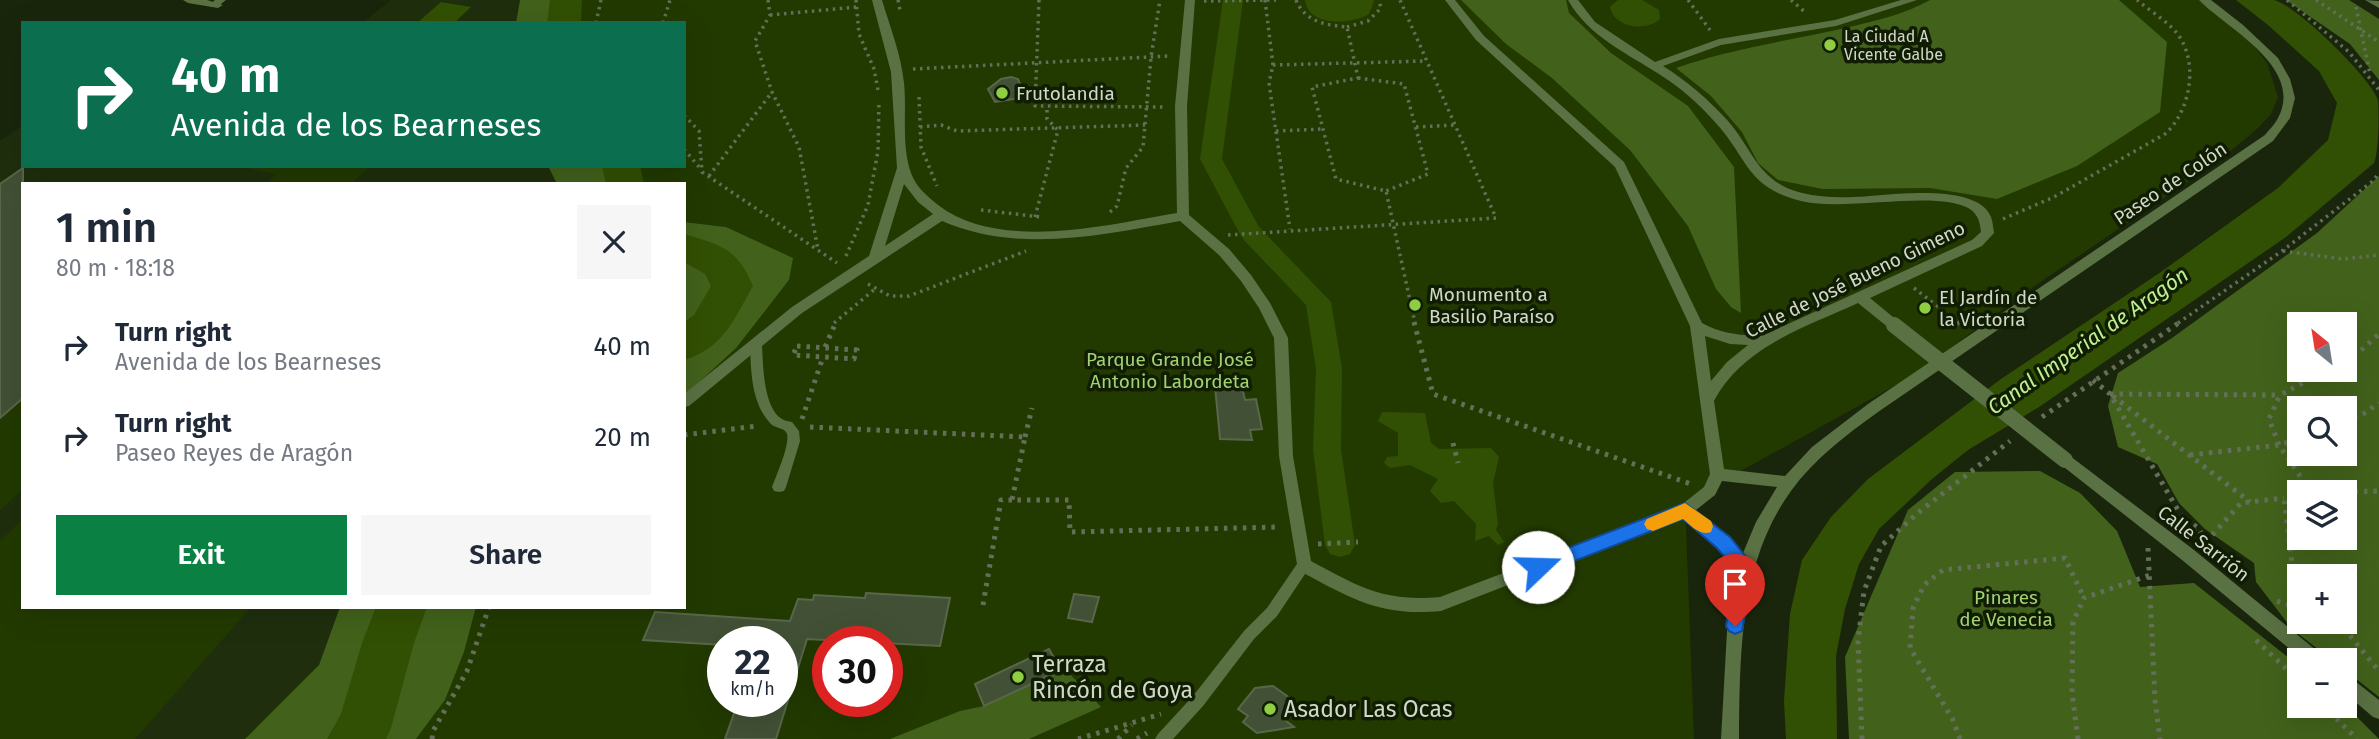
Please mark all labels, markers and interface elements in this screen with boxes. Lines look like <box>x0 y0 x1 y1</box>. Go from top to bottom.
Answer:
place label: La Ciudad A Vicente Galbe <box>1844 27 1943 64</box>
marker: La Ciudad A Vicente Galbe <box>1822 37 1838 53</box>
text: 40 m <box>171 46 280 105</box>
icon: right <box>56 49 147 140</box>
place label: Frutolandia <box>1016 82 1115 105</box>
marker: Frutolandia <box>994 85 1010 101</box>
text: Avenida de los Bearneses <box>171 106 541 144</box>
street label: Paseo de Colón <box>2109 137 2231 230</box>
text: 1 min <box>56 203 157 253</box>
button: close <box>577 205 651 279</box>
street label: Calle de José Bueno Gimeno <box>1742 216 1969 343</box>
text: 80 m · 18:18 <box>56 254 175 282</box>
water label: Canal Imperial de Aragón <box>1982 262 2194 420</box>
place label: Monumento a Basilio Paraíso <box>1429 283 1555 328</box>
place label: El Jardín de la Victoria <box>1939 286 2037 331</box>
marker: Monumento a Basilio Paraíso <box>1407 297 1423 313</box>
marker: El Jardín de la Victoria <box>1917 300 1933 316</box>
north arrow <box>2287 312 2357 382</box>
map controls <box>2287 312 2357 718</box>
text: Turn right <box>115 317 232 348</box>
icon: right <box>56 328 94 366</box>
text: 40 m <box>593 331 651 362</box>
text: Avenida de los Bearneses <box>115 348 381 376</box>
park label: Parque Grande José Antonio Labordeta <box>1086 348 1254 393</box>
button: search <box>2287 396 2357 466</box>
text: Turn right <box>115 408 232 439</box>
icon: right <box>56 419 94 457</box>
text: 20 m <box>594 422 651 453</box>
text: Paseo Reyes de Aragón <box>115 439 353 467</box>
button: layers <box>2287 480 2357 550</box>
street label: Calle Sarrión <box>2153 500 2254 586</box>
button: Exit <box>56 515 347 595</box>
button: Share <box>361 515 651 595</box>
position arrow <box>1501 530 1575 604</box>
pin <box>1705 554 1765 626</box>
button: + <box>2287 564 2357 634</box>
icon: arrive <box>1716 565 1754 603</box>
park label: Pinares de Venecia <box>1959 586 2053 631</box>
speed limit sign: 30 <box>812 626 903 717</box>
text: 22 <box>734 641 771 683</box>
button: − <box>2287 648 2357 718</box>
place label: Terraza Rincón de Goya <box>1032 650 1193 704</box>
marker: Terraza Rincón de Goya <box>1010 669 1026 685</box>
text: km/h <box>730 678 775 700</box>
place label: Asador Las Ocas <box>1284 695 1452 723</box>
marker: Asador Las Ocas <box>1262 701 1278 717</box>

